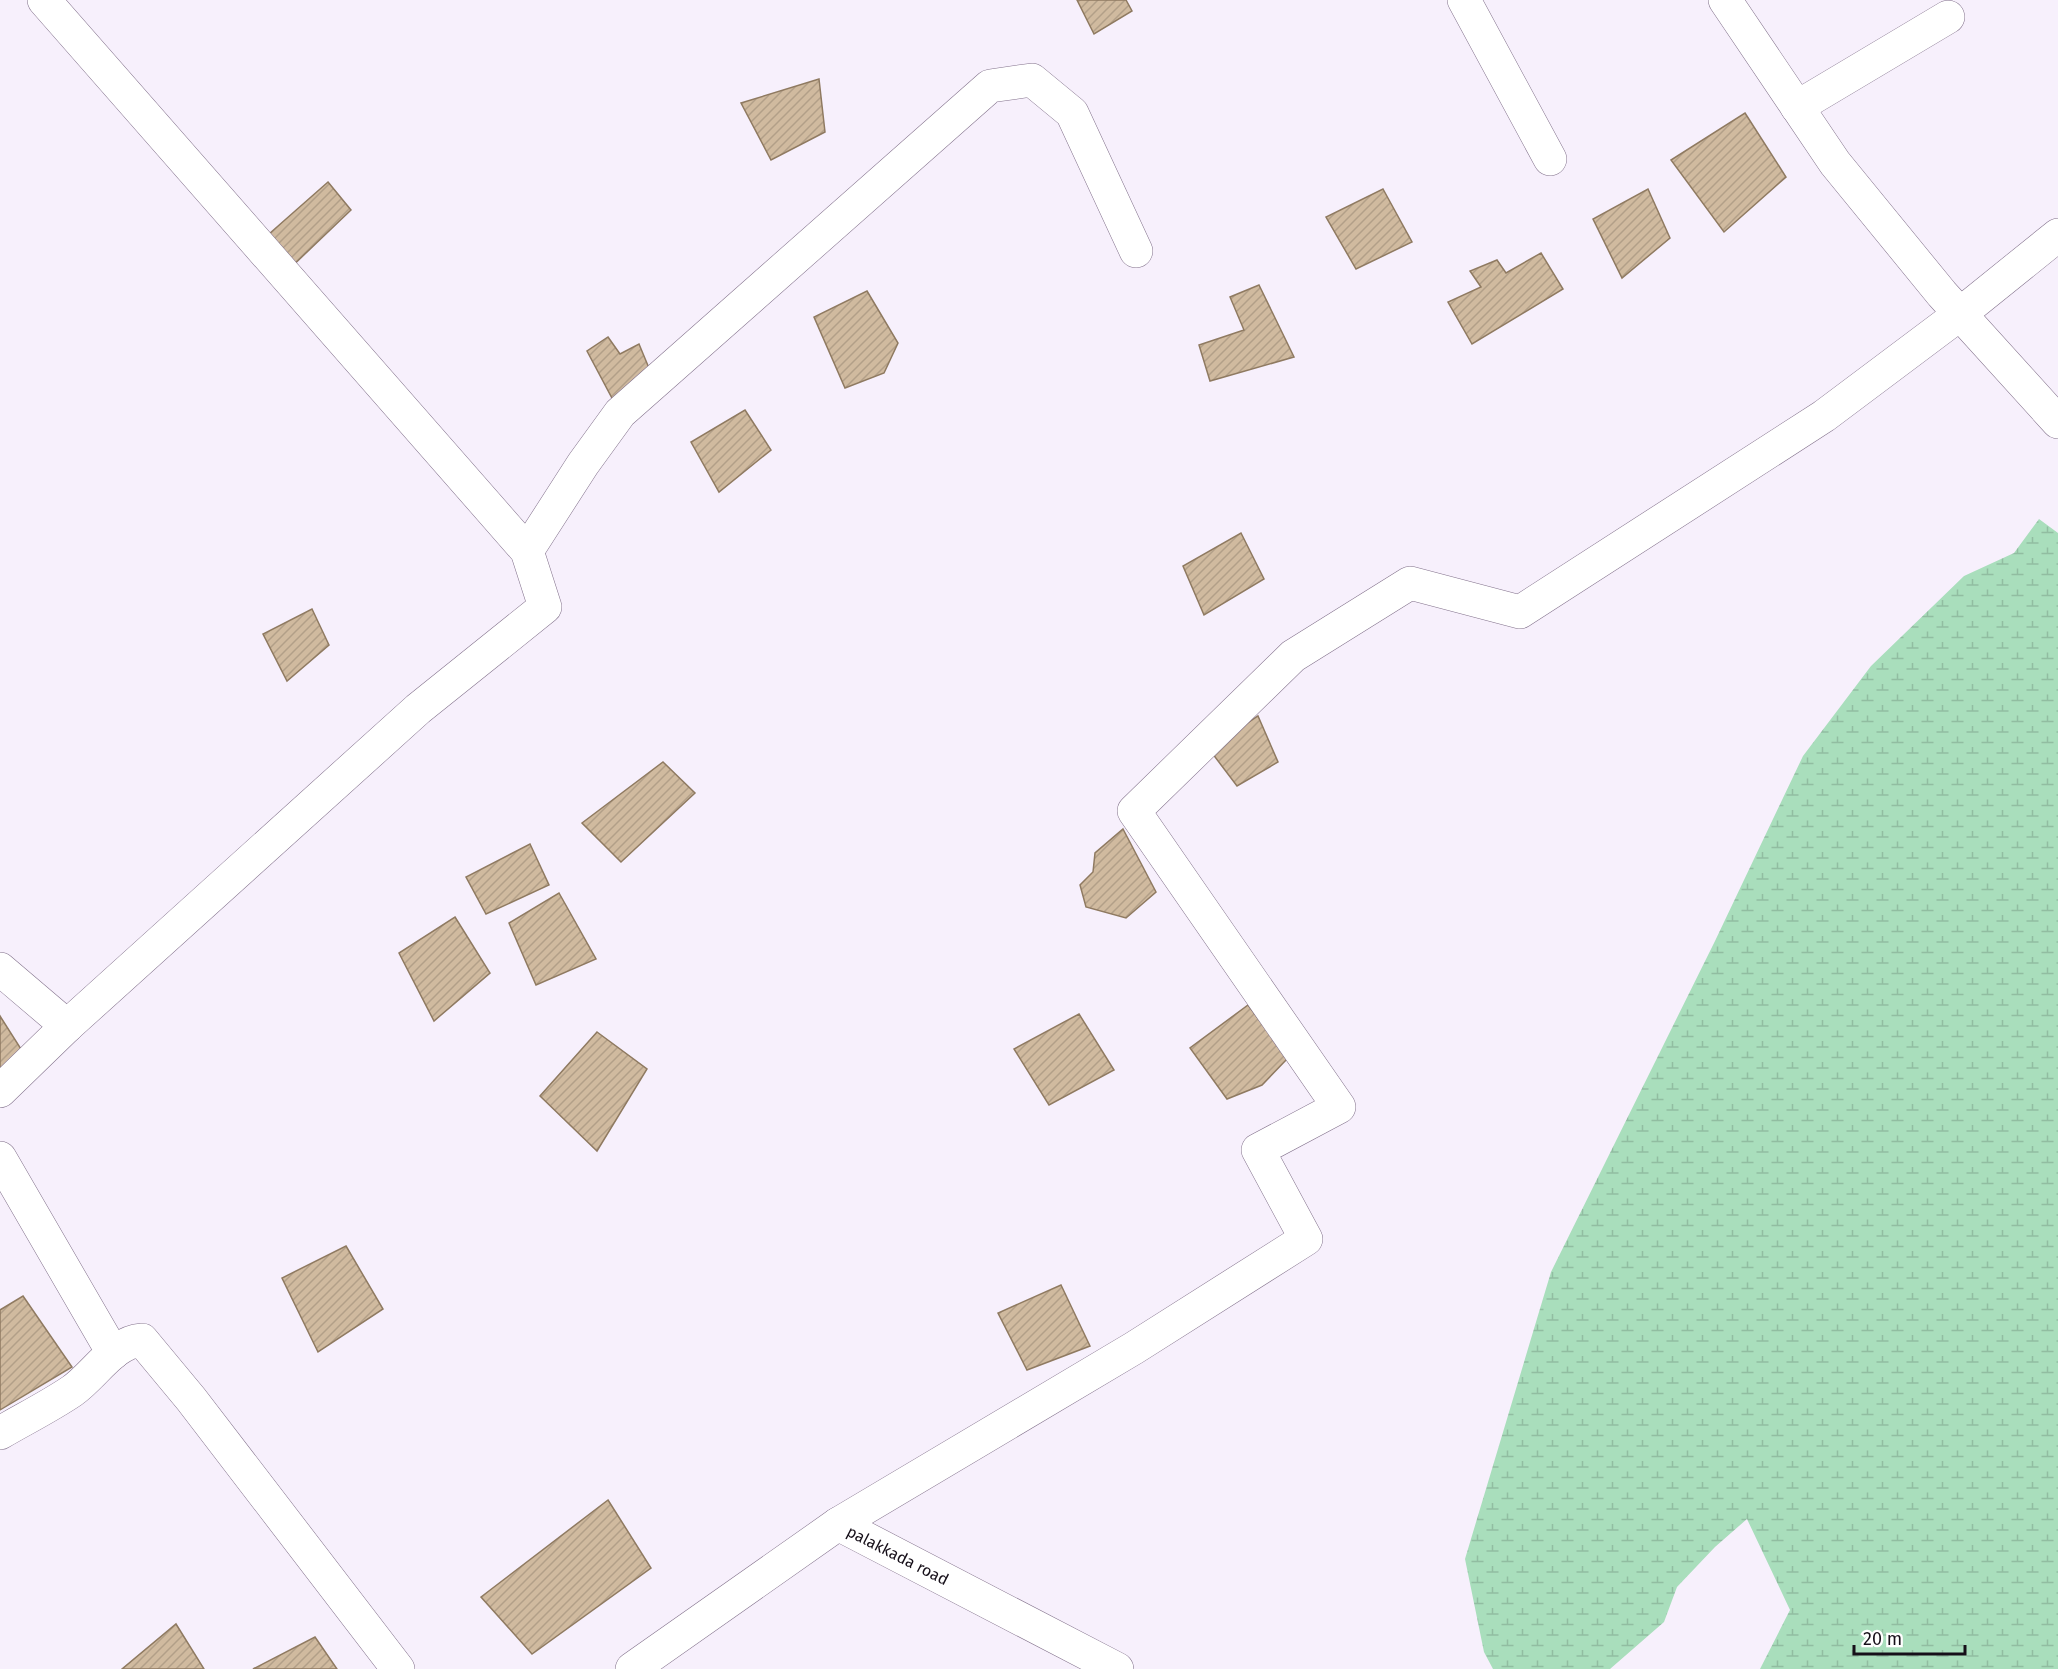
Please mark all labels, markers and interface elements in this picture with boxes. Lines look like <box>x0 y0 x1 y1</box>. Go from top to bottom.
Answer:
street label: palakkada road <box>844 1522 952 1589</box>
scale bar <box>1854 1618 1965 1656</box>
text: 20 m <box>1863 1628 1902 1650</box>

